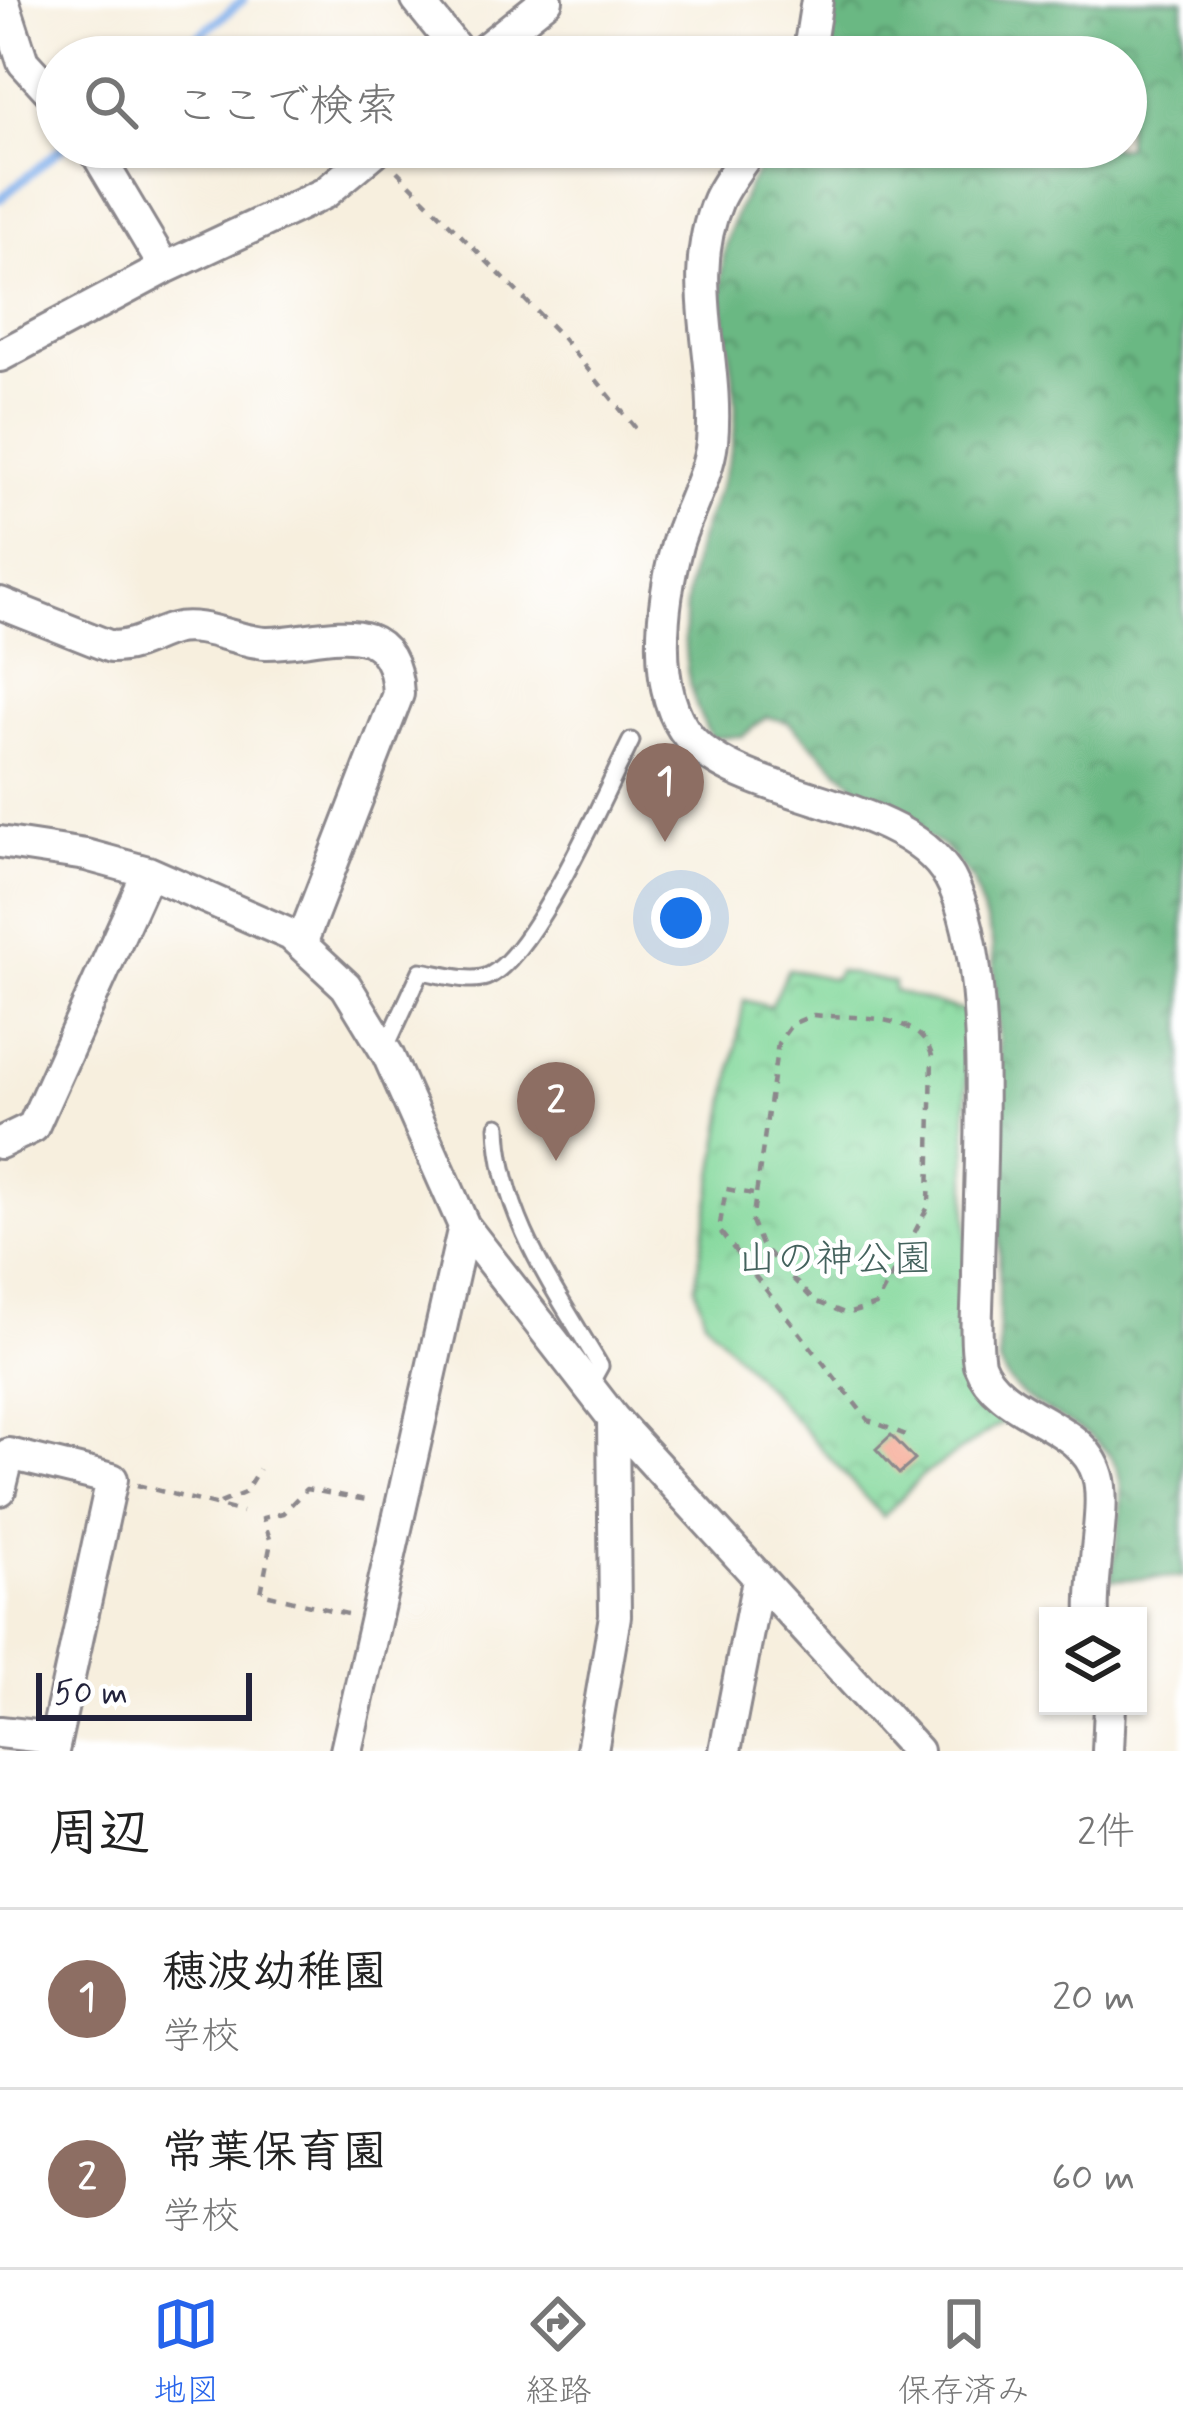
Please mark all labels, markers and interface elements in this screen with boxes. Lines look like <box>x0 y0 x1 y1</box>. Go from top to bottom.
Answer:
search box <box>36 36 1147 168</box>
icon: search <box>78 69 144 135</box>
text: ここで検索 <box>174 78 399 137</box>
pin: 1 <box>626 743 704 842</box>
your location <box>651 888 711 948</box>
pin: 2 <box>517 1062 595 1161</box>
park label: 山の神公園 <box>737 1235 933 1286</box>
map controls <box>1039 1607 1147 1715</box>
button: layers <box>1039 1607 1147 1715</box>
scale bar <box>36 1667 252 1720</box>
text: 50 m <box>54 1672 128 1716</box>
text: 周辺 <box>48 1802 150 1868</box>
text: 2件 <box>1077 1808 1135 1859</box>
text: 穂波幼稚園 <box>162 1944 387 2003</box>
text: 1 <box>78 1973 96 2024</box>
text: 20 m <box>1052 1973 1135 2024</box>
text: 学校 <box>162 2012 240 2063</box>
text: 常葉保育園 <box>162 2124 387 2183</box>
text: 2 <box>77 2153 97 2204</box>
text: 60 m <box>1051 2153 1135 2204</box>
text: 学校 <box>162 2192 240 2243</box>
tab: 地図 <box>153 2291 219 2414</box>
tab: 経路 <box>525 2291 591 2414</box>
tab: 保存済み <box>898 2291 1030 2414</box>

